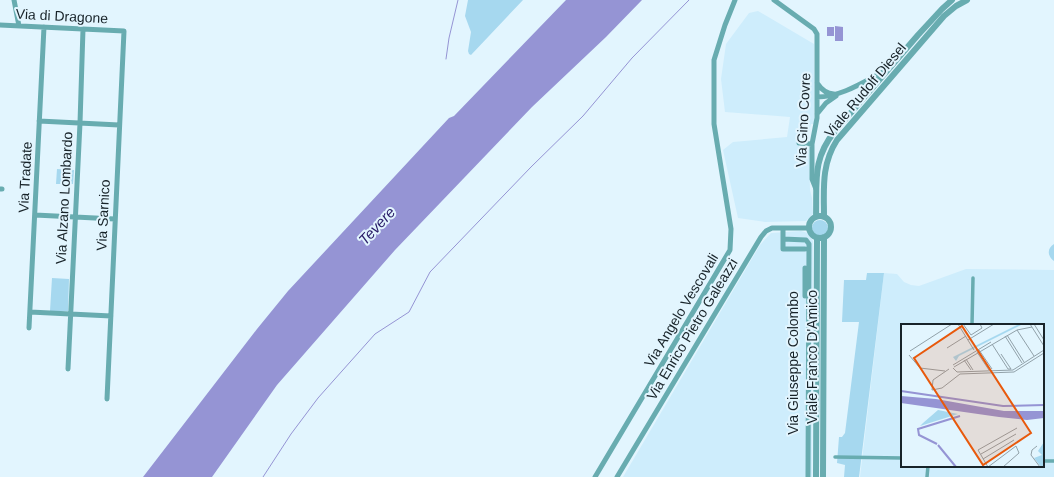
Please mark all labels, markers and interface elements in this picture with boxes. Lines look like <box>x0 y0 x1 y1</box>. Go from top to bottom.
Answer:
street label: Via di Dragone <box>15 6 109 26</box>
street label: Viale Rudolf Diesel <box>821 40 909 140</box>
street label: Via Gino Covre <box>793 72 813 168</box>
street label: Via Alzano Lombardo <box>53 131 75 265</box>
street label: Via Tradate <box>15 141 35 213</box>
street label: Via Sarnico <box>93 179 113 251</box>
water label: Tevere <box>355 203 398 248</box>
street label: Via Angelo Vescovali <box>641 250 721 370</box>
street label: Via Enrico Pietro Galeazzi <box>643 255 741 403</box>
street label: Viale Franco D'Amico <box>804 290 820 424</box>
street label: Via Giuseppe Colombo <box>785 291 801 435</box>
inset map <box>901 324 1044 467</box>

